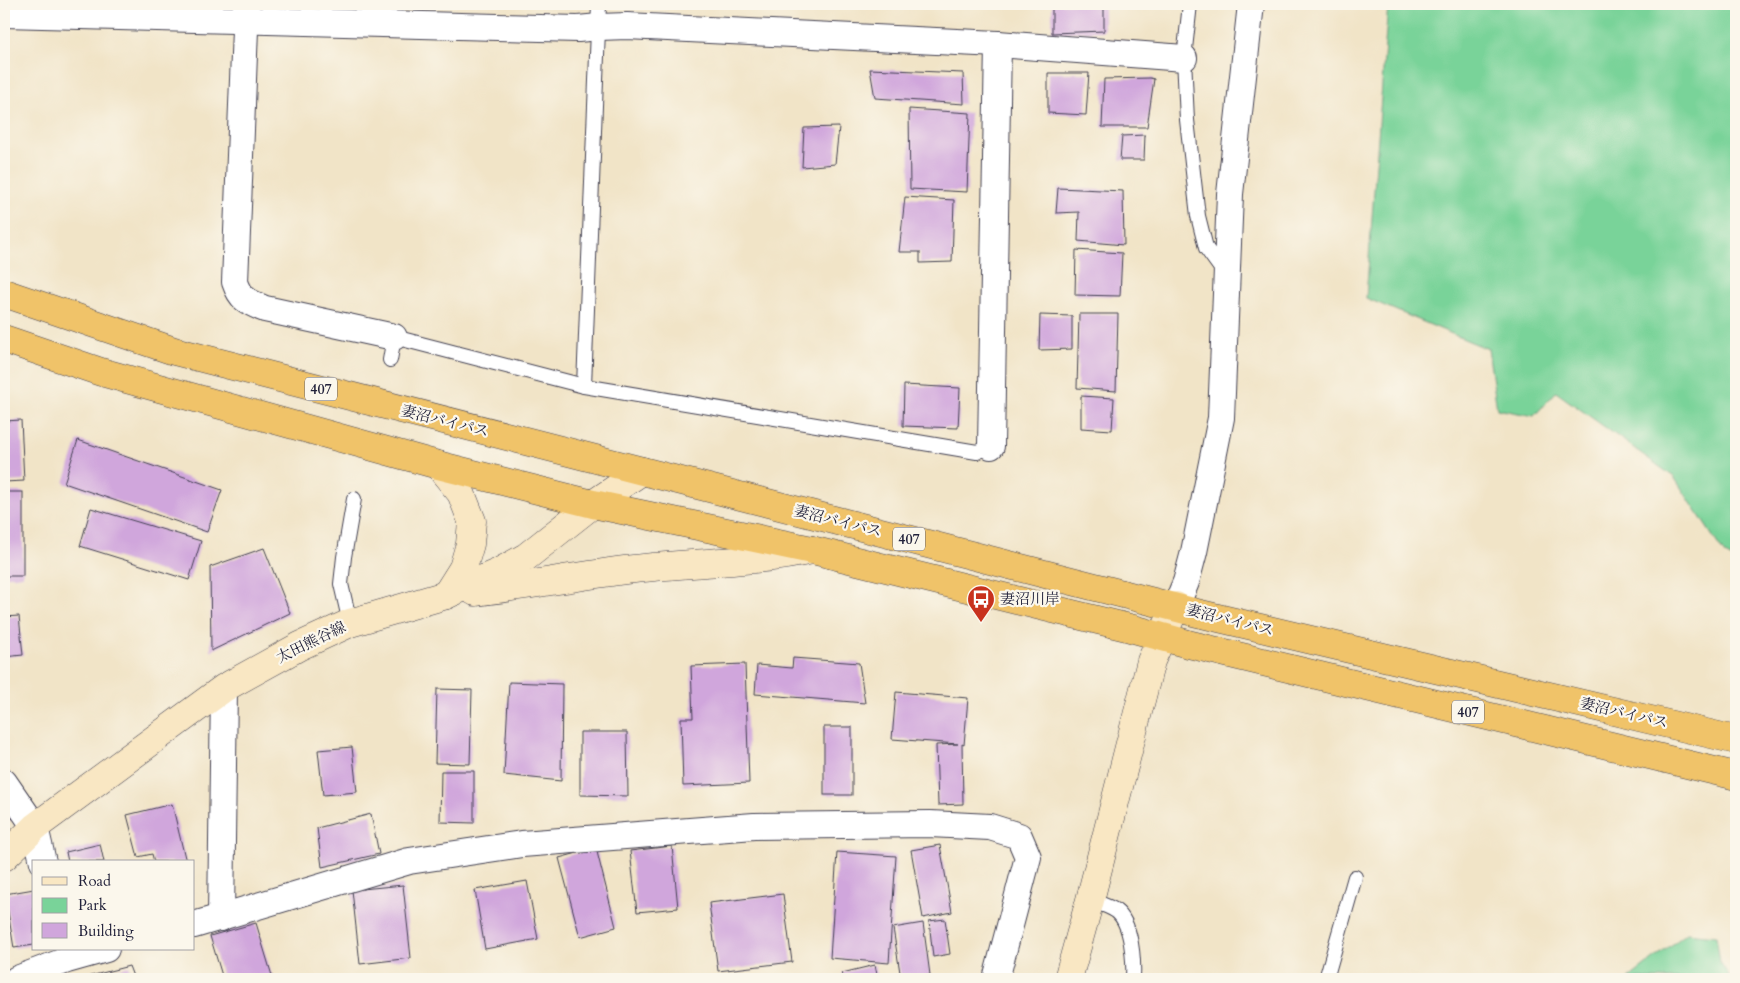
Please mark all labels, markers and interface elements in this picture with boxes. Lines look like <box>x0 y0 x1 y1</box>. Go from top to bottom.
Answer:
road number: 407 <box>305 378 337 400</box>
street label: 妻沼バイパス <box>399 400 491 442</box>
street label: 妻沼バイパス <box>792 500 884 542</box>
road number: 407 <box>893 528 925 550</box>
bus stop icon: 妻沼川岸 <box>966 584 996 623</box>
place label: 妻沼川岸 <box>1000 589 1060 609</box>
street label: 妻沼バイパス <box>1184 599 1276 641</box>
street label: 太田熊谷線 <box>273 617 349 667</box>
street label: 妻沼バイパス <box>1578 693 1670 733</box>
road number: 407 <box>1452 700 1484 724</box>
legend <box>32 860 195 950</box>
text: Road <box>78 871 111 891</box>
text: Park <box>78 895 107 915</box>
text: Building <box>78 921 134 941</box>

